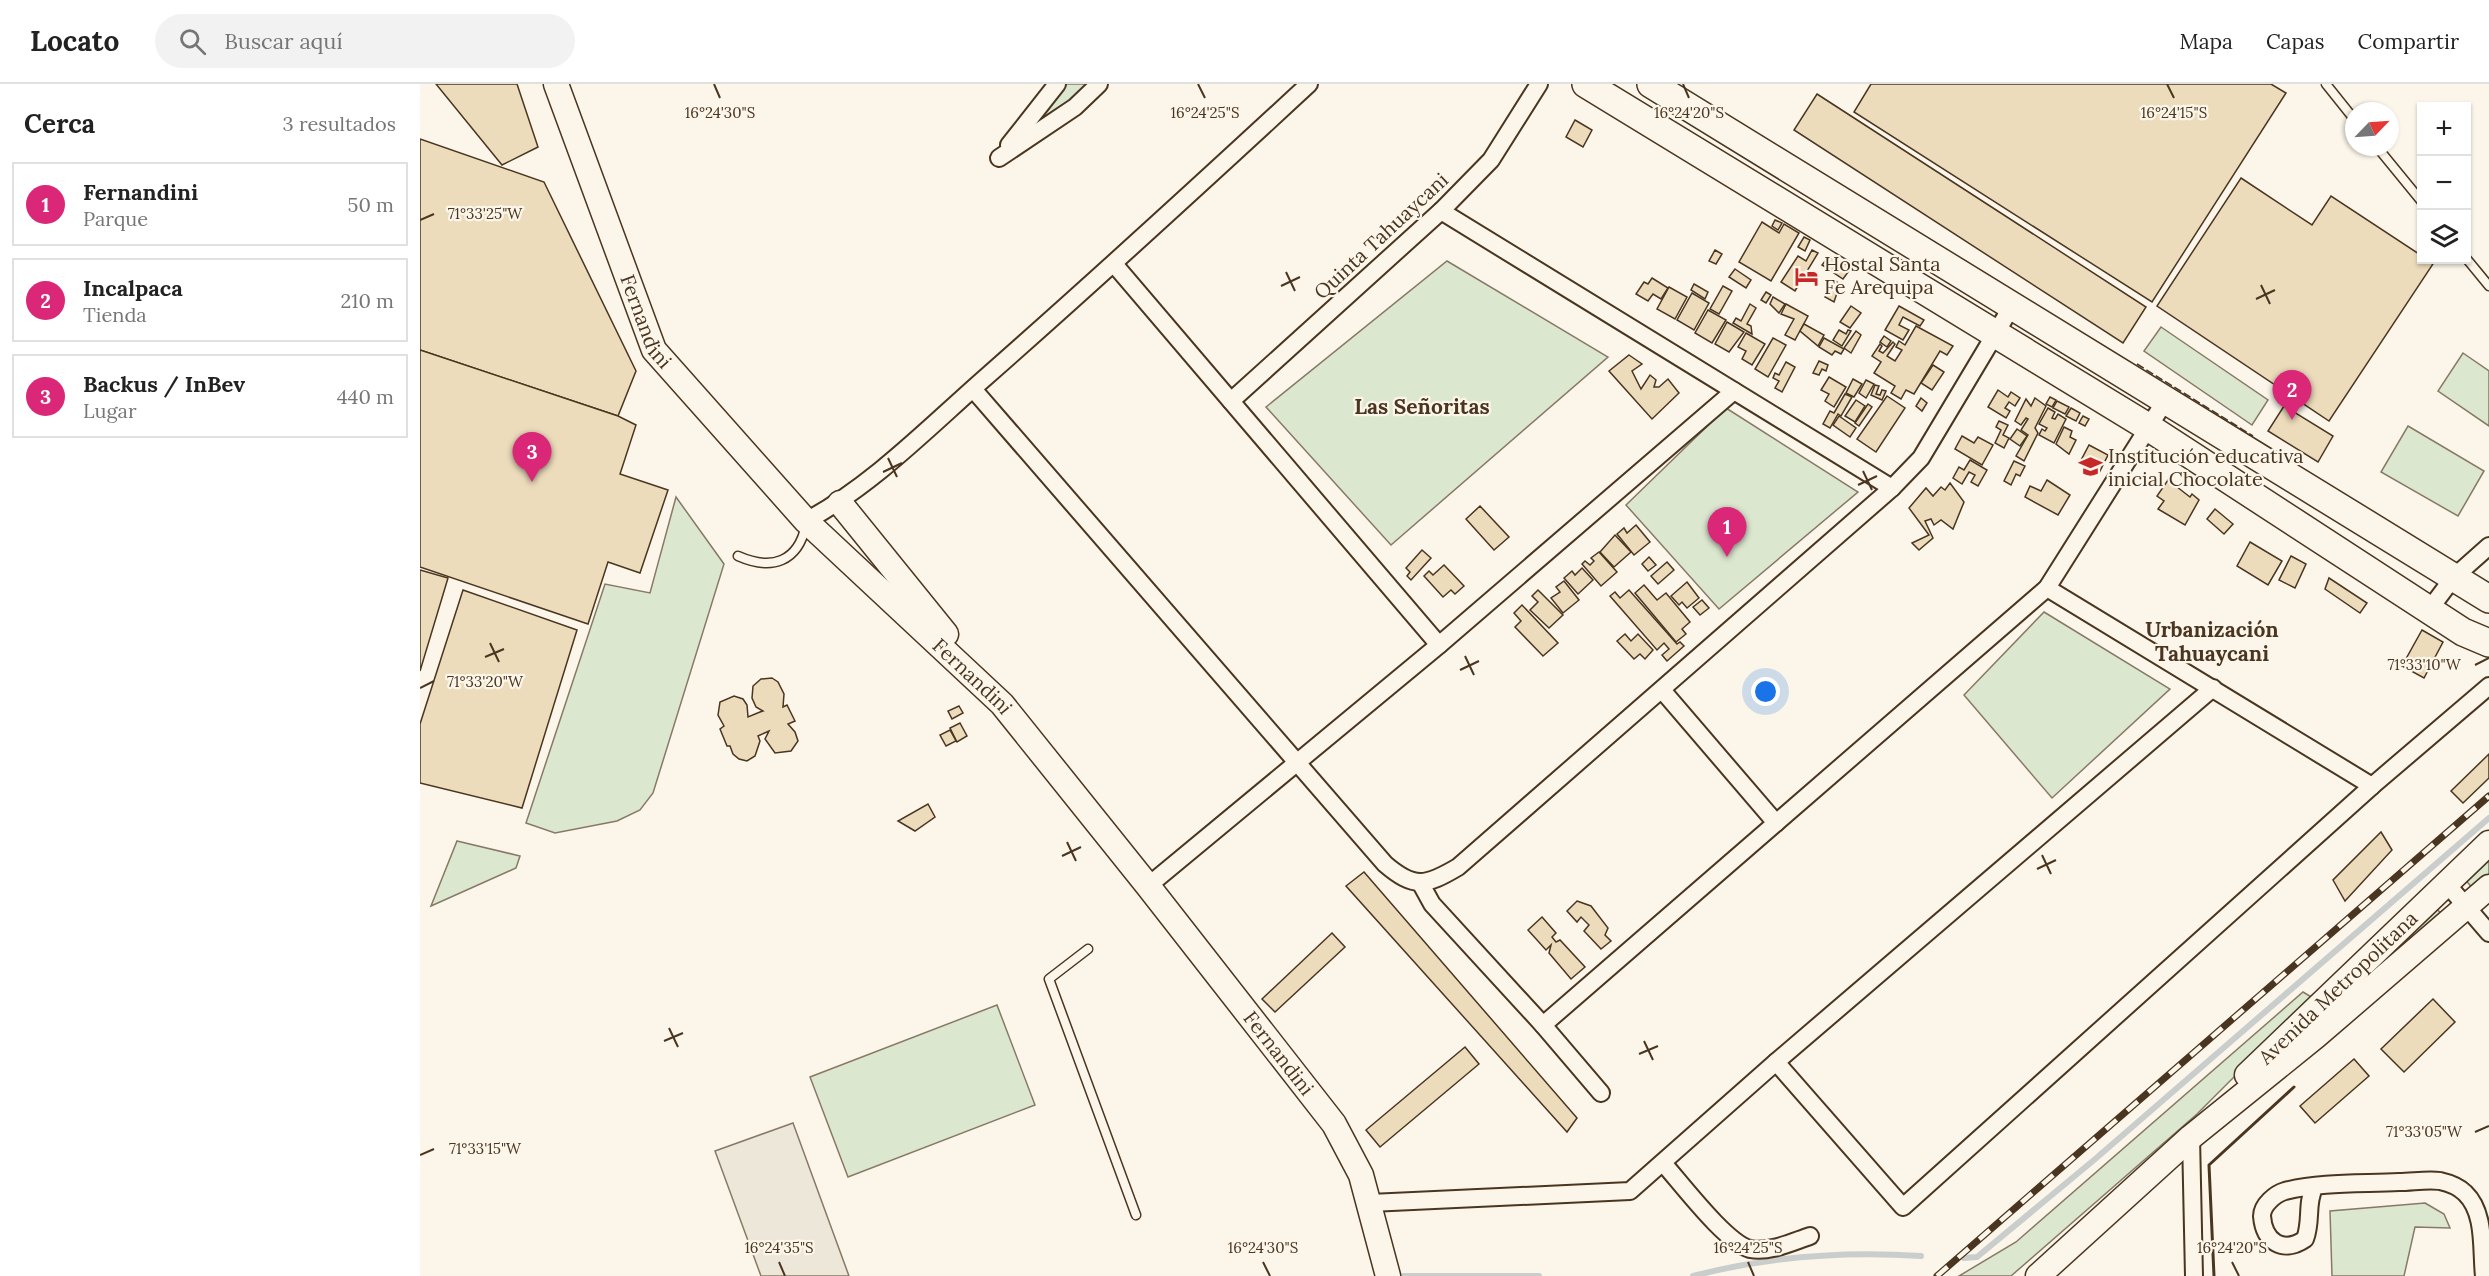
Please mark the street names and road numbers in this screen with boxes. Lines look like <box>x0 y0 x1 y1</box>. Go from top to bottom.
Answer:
street label: Quinta Tahuaycani <box>1308 167 1453 304</box>
street label: Fernandini <box>615 271 677 373</box>
street label: Fernandini <box>928 633 1018 719</box>
street label: Avenida Metropolitana <box>2252 905 2422 1070</box>
street label: Fernandini <box>1238 1006 1320 1100</box>

